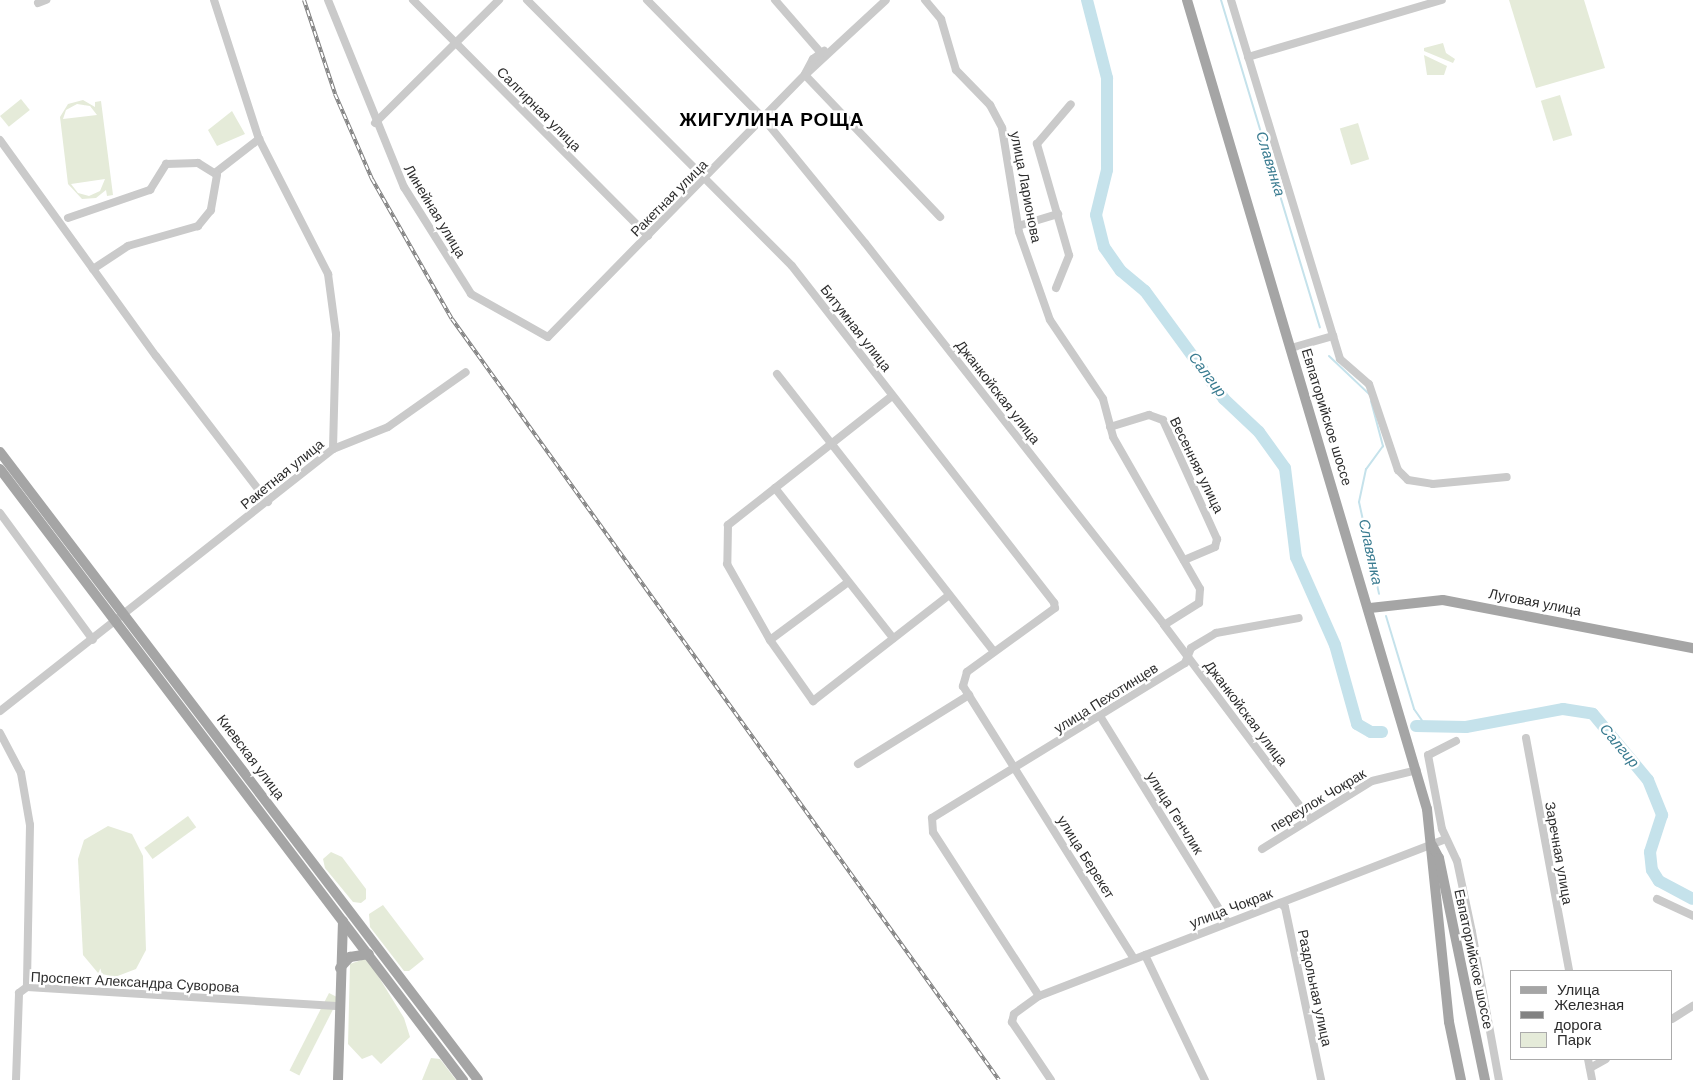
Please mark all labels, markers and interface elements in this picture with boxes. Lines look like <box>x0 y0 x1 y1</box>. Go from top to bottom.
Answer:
street label: Салгирная улица <box>493 63 585 155</box>
district label: ЖИГУЛИНА РОЩА <box>678 109 866 131</box>
water label: Славянка <box>1252 129 1288 199</box>
street label: улица Ларионова <box>1007 130 1045 244</box>
street label: Ракетная улица <box>627 156 711 240</box>
street label: Линейная улица <box>401 161 469 261</box>
street label: Битумная улица <box>817 281 895 375</box>
street label: Джанкойская улица <box>952 337 1044 447</box>
street label: Евпаторийское шоссе <box>1298 346 1356 488</box>
water label: Салгир <box>1184 349 1230 401</box>
street label: Весенняя улица <box>1166 414 1228 516</box>
street label: Ракетная улица <box>237 435 327 513</box>
water label: Славянка <box>1354 517 1386 587</box>
street label: Луговая улица <box>1487 585 1583 619</box>
street label: Джанкойская улица <box>1201 657 1291 769</box>
street label: улица Пехотинцев <box>1051 659 1161 737</box>
street label: Киевская улица <box>214 711 288 803</box>
water label: Салгир <box>1595 720 1643 772</box>
street label: переулок Чокрак <box>1267 765 1369 835</box>
street label: улица Генчлик <box>1143 769 1207 857</box>
street label: Заречная улица <box>1542 800 1576 906</box>
street label: улица Берекет <box>1054 812 1118 902</box>
street label: улица Чокрак <box>1187 885 1275 931</box>
street label: Евпаторийское шоссе <box>1451 887 1497 1031</box>
street label: Раздольная улица <box>1294 928 1336 1048</box>
street label: Проспект Александра Суворова <box>30 968 240 996</box>
legend <box>1510 970 1673 1060</box>
text: Улица <box>1557 980 1600 1000</box>
text: Железная дорога <box>1554 995 1624 1035</box>
text: Парк <box>1557 1030 1591 1050</box>

